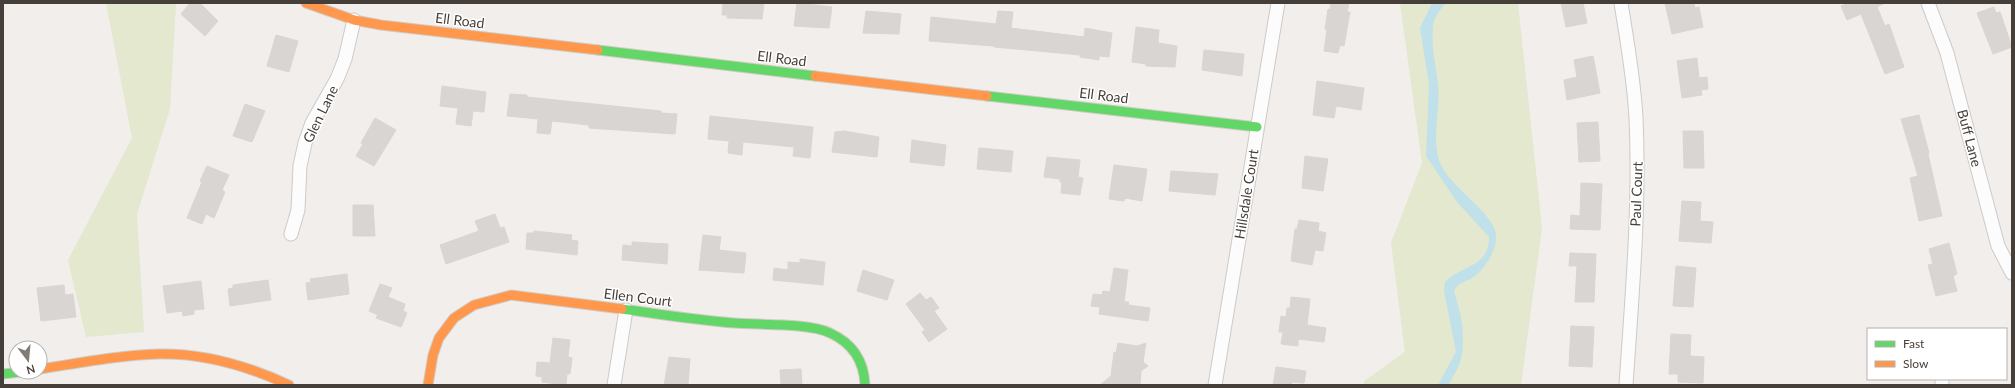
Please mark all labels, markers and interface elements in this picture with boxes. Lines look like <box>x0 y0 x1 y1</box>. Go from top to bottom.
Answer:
street label: Ell Road <box>435 9 485 31</box>
street label: Ell Road <box>757 47 807 69</box>
street label: Glen Lane <box>299 83 341 145</box>
street label: Ell Road <box>1079 84 1129 106</box>
street label: Buff Lane <box>1954 107 1986 169</box>
street label: Hillsdale Court <box>1231 148 1261 240</box>
street label: Paul Court <box>1626 161 1646 227</box>
street label: Ellen Court <box>603 284 673 310</box>
legend <box>1867 328 2007 380</box>
text: Fast <box>1903 336 1925 351</box>
north arrow <box>8 340 48 380</box>
text: Slow <box>1903 356 1929 371</box>
text: N <box>25 363 37 378</box>

